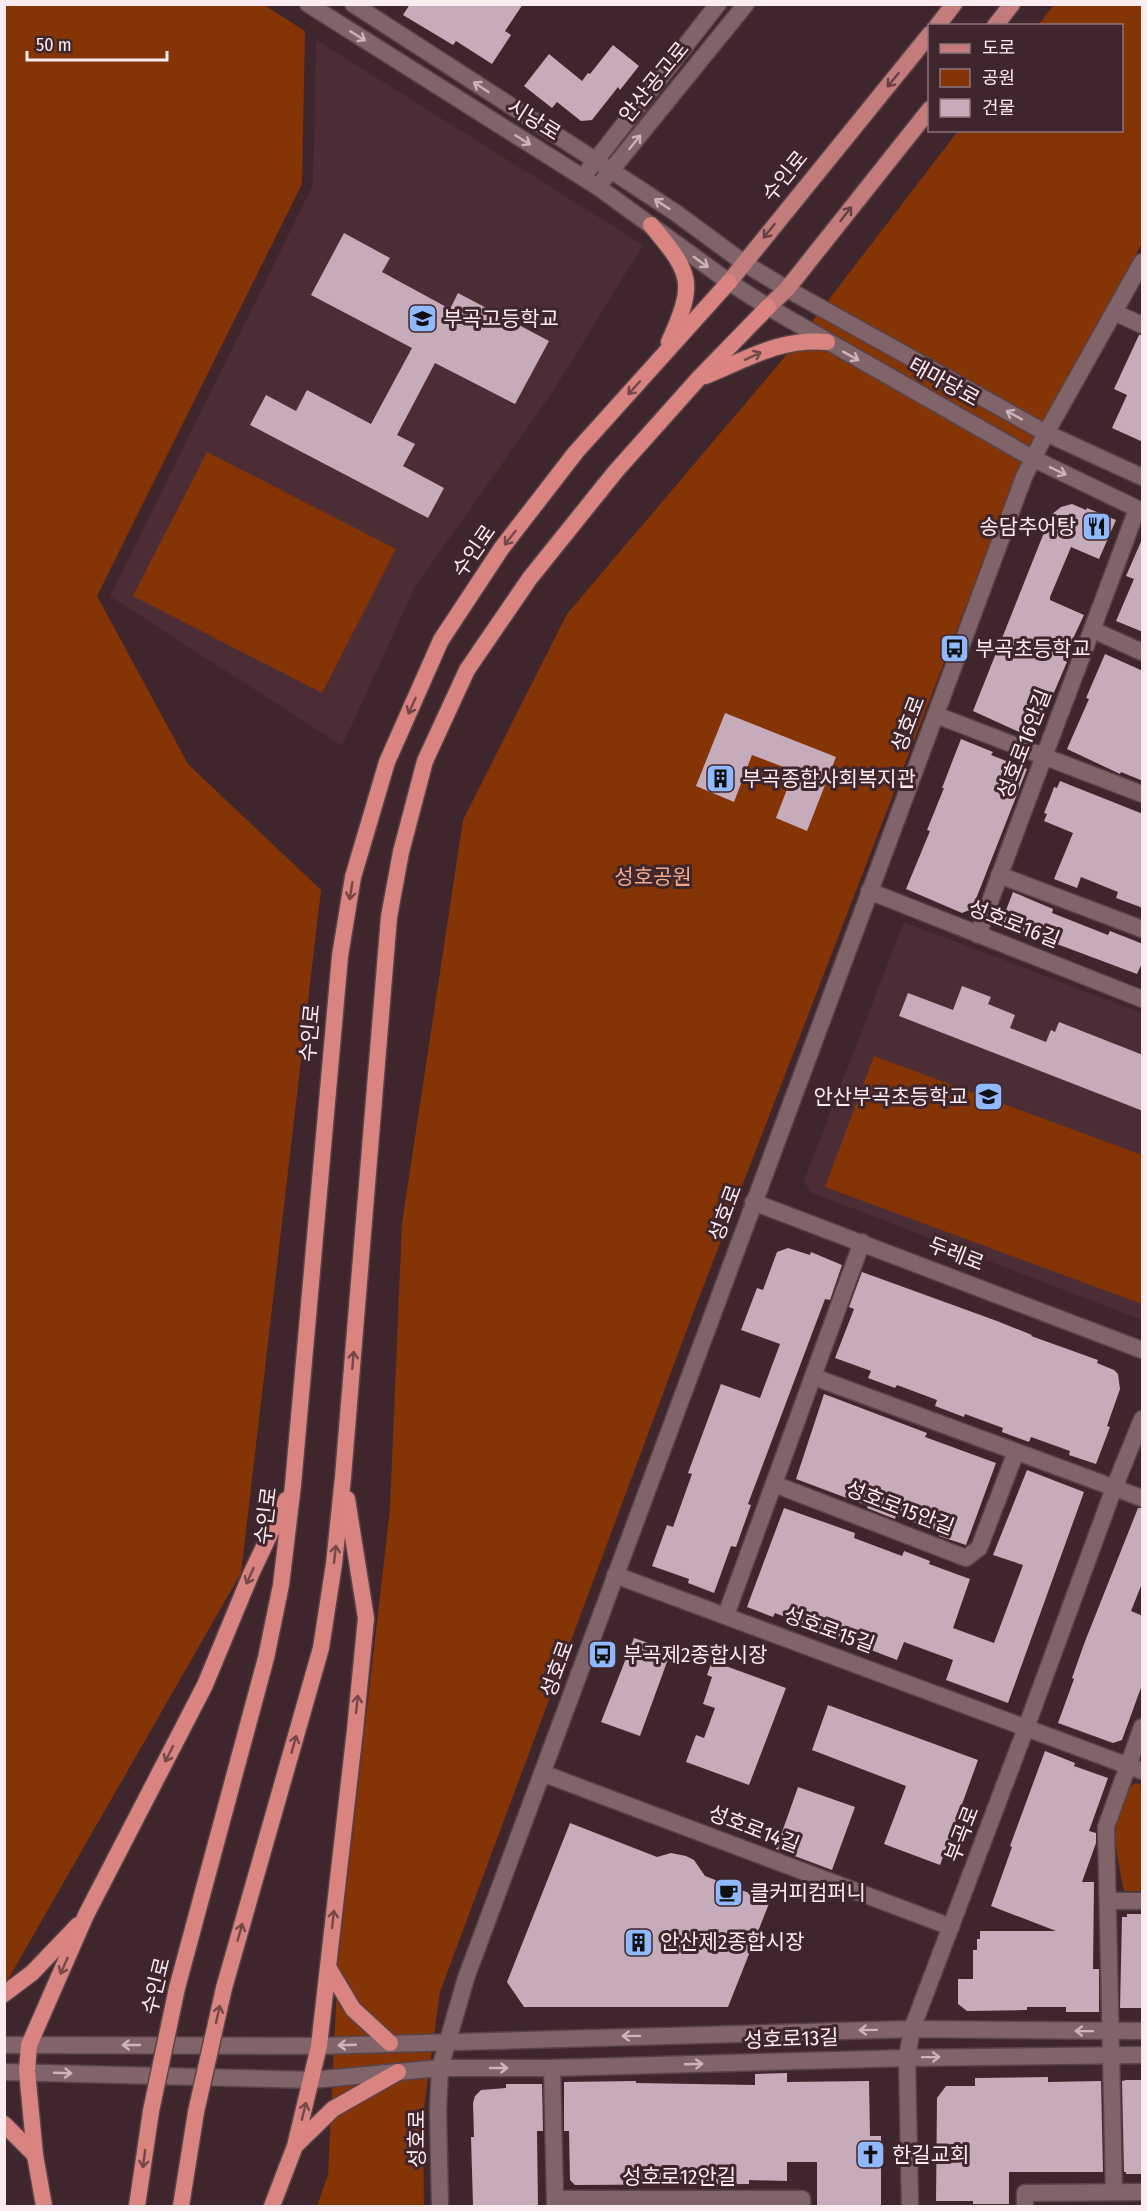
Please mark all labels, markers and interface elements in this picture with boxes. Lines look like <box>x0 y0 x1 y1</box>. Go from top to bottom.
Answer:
scale bar <box>27 24 166 62</box>
legend <box>928 24 1123 132</box>
one-way arrow <box>349 30 366 42</box>
text: 50 m <box>36 34 72 56</box>
street label: 안산공고로 <box>613 36 695 128</box>
text: 도로 <box>982 37 1015 59</box>
text: 공원 <box>982 67 1015 89</box>
one-way arrow <box>886 72 899 88</box>
one-way arrow <box>473 81 489 93</box>
street label: 시낭로 <box>503 94 565 146</box>
text: 건물 <box>982 97 1015 119</box>
one-way arrow <box>514 134 531 146</box>
one-way arrow <box>628 135 642 150</box>
street label: 수인로 <box>757 145 813 207</box>
one-way arrow <box>654 198 671 210</box>
one-way arrow <box>840 207 853 223</box>
one-way arrow <box>763 223 776 239</box>
one-way arrow <box>692 256 708 268</box>
school or university icon: 부곡고등학교 <box>406 303 438 335</box>
place label: 부곡고등학교 <box>443 306 559 332</box>
one-way arrow <box>743 350 761 361</box>
one-way arrow <box>842 350 859 362</box>
street label: 태마당로 <box>904 352 984 412</box>
one-way arrow <box>627 380 641 395</box>
one-way arrow <box>1006 409 1023 421</box>
one-way arrow <box>1049 465 1067 477</box>
restaurant icon: 송담추어탕 <box>1081 511 1113 543</box>
place label: 송담추어탕 <box>979 514 1076 540</box>
street label: 수인로 <box>447 520 501 582</box>
one-way arrow <box>503 530 516 546</box>
bus stop icon: 부곡초등학교 <box>938 633 970 665</box>
place label: 부곡초등학교 <box>975 636 1091 662</box>
street label: 성호로16안길 <box>991 686 1057 802</box>
street label: 성호로 <box>885 692 931 756</box>
one-way arrow <box>405 697 417 715</box>
building icon: 부곡종합사회복지관 <box>705 763 737 795</box>
place label: 부곡종합사회복지관 <box>742 766 916 792</box>
park label: 성호공원 <box>614 864 692 890</box>
one-way arrow <box>345 880 356 900</box>
street label: 성호로16길 <box>965 895 1063 953</box>
street label: 수인로 <box>295 1003 325 1063</box>
school or university icon: 안산부곡초등학교 <box>973 1081 1005 1113</box>
place label: 안산부곡초등학교 <box>813 1084 968 1110</box>
street label: 성호로 <box>703 1181 747 1245</box>
street label: 두레로 <box>924 1231 988 1277</box>
one-way arrow <box>348 1351 359 1371</box>
street label: 성호로15안길 <box>842 1475 958 1541</box>
street label: 수인로 <box>250 1486 282 1546</box>
one-way arrow <box>330 1545 341 1565</box>
one-way arrow <box>244 1567 255 1585</box>
street label: 성호로15길 <box>780 1602 878 1658</box>
street label: 성호로 <box>535 1637 579 1701</box>
bus stop icon: 부곡제2종합시장 <box>586 1639 618 1671</box>
place label: 부곡제2종합시장 <box>623 1642 768 1668</box>
one-way arrow <box>352 1695 363 1715</box>
one-way arrow <box>288 1735 300 1754</box>
one-way arrow <box>163 1744 174 1762</box>
street label: 성호로14길 <box>705 1800 803 1858</box>
street label: 부곡로 <box>939 1802 985 1866</box>
cafe icon: 클커피컴퍼니 <box>713 1877 745 1909</box>
place label: 클커피컴퍼니 <box>750 1880 866 1906</box>
one-way arrow <box>328 1909 339 1929</box>
one-way arrow <box>235 1923 246 1942</box>
building icon: 안산제2종합시장 <box>623 1926 655 1958</box>
place label: 안산제2종합시장 <box>660 1929 805 1955</box>
street label: 수인로 <box>136 1955 176 2017</box>
one-way arrow <box>58 1956 69 1974</box>
one-way arrow <box>213 2005 225 2024</box>
street label: 성호로13길 <box>743 2024 839 2054</box>
one-way arrow <box>859 2025 879 2036</box>
one-way arrow <box>1075 2025 1095 2037</box>
one-way arrow <box>622 2031 642 2042</box>
one-way arrow <box>121 2039 141 2051</box>
one-way arrow <box>337 2039 357 2051</box>
one-way arrow <box>920 2051 940 2063</box>
one-way arrow <box>683 2058 703 2070</box>
one-way arrow <box>488 2062 508 2074</box>
one-way arrow <box>52 2067 72 2078</box>
one-way arrow <box>299 2102 310 2121</box>
street label: 성호로 <box>404 2110 430 2168</box>
church icon: 한길교회 <box>855 2139 887 2171</box>
place label: 한길교회 <box>892 2142 969 2168</box>
one-way arrow <box>139 2149 150 2168</box>
street label: 성호로12안길 <box>622 2164 736 2190</box>

